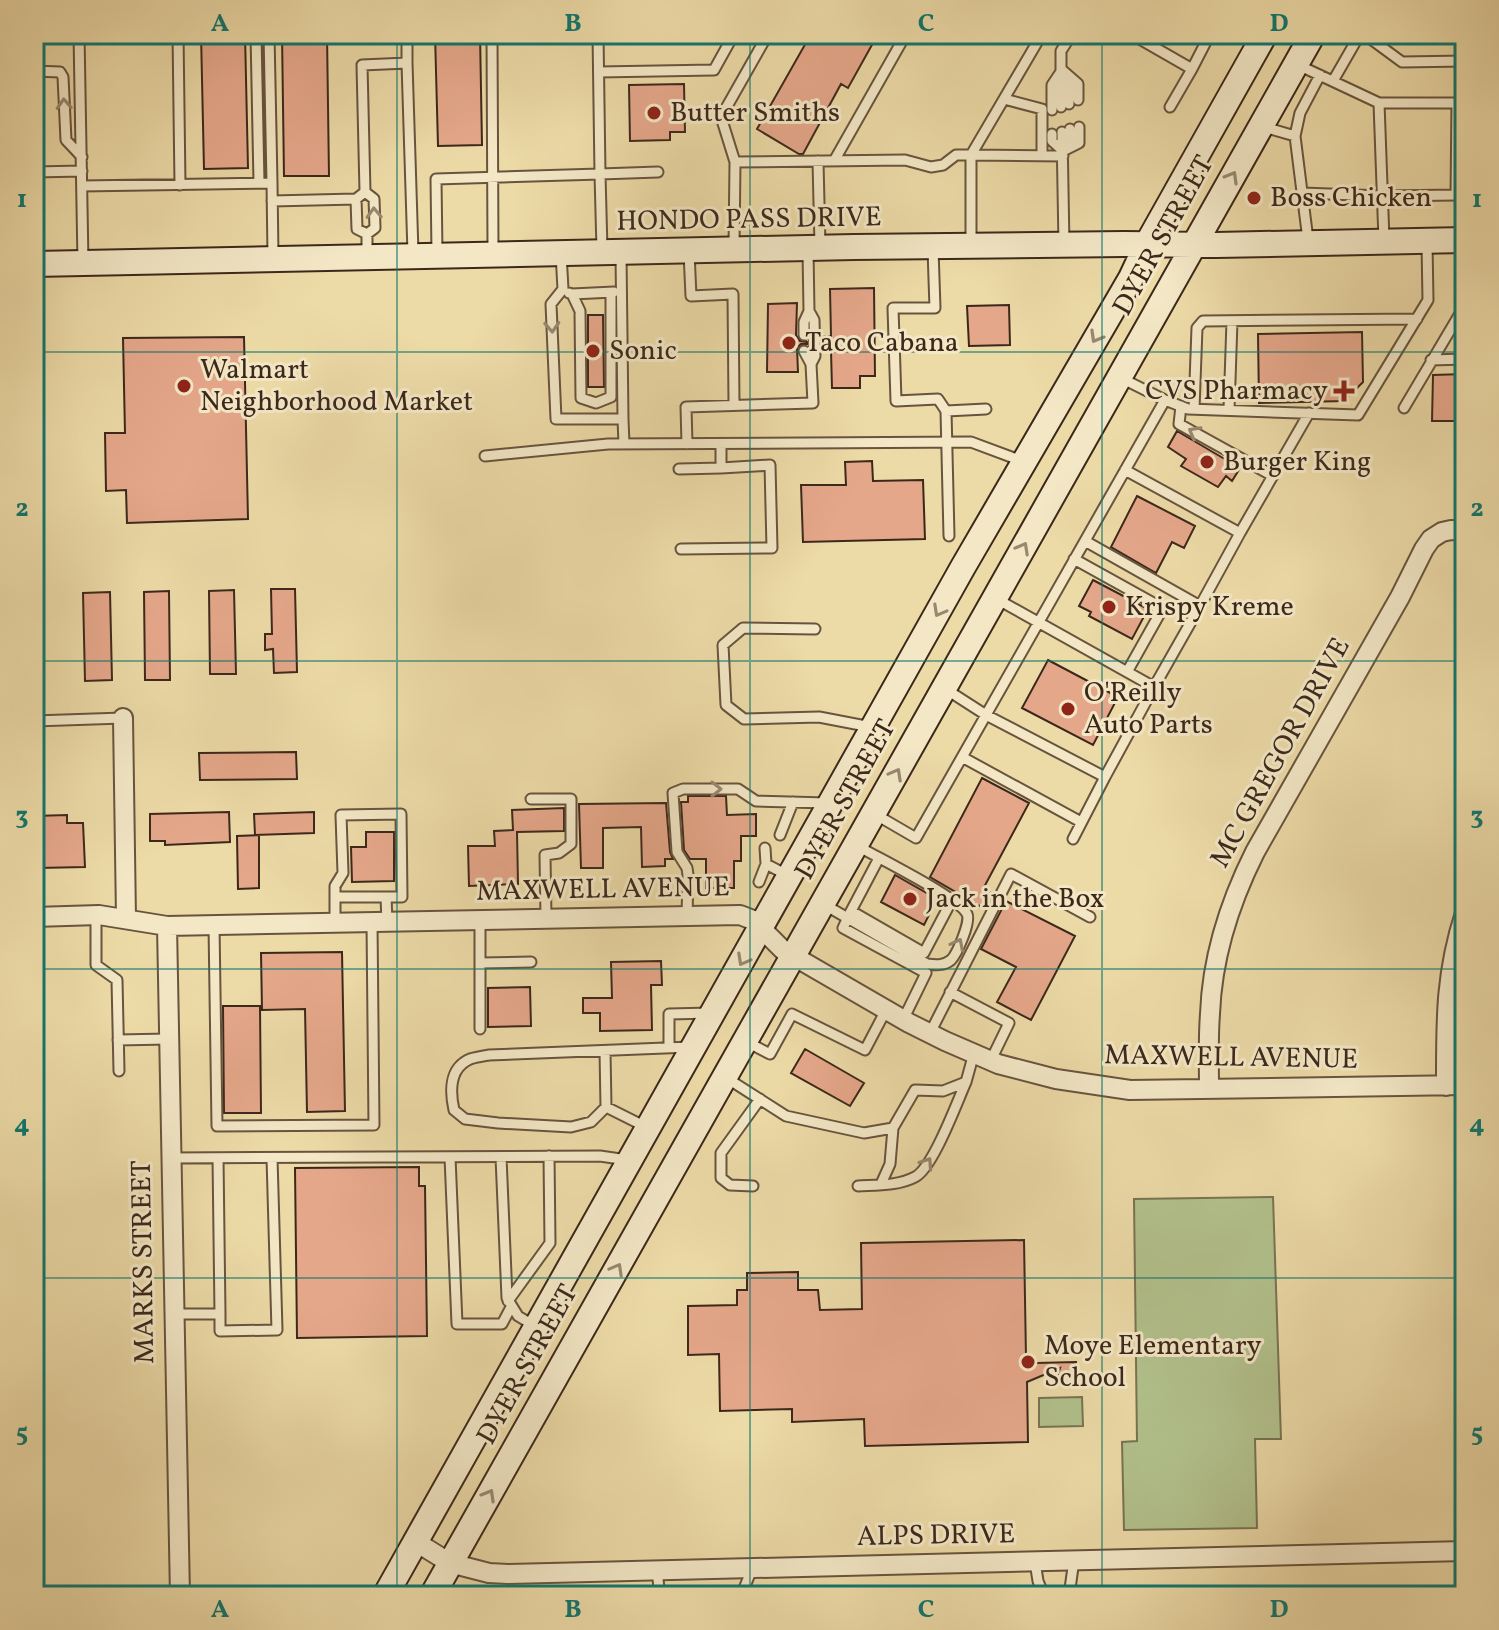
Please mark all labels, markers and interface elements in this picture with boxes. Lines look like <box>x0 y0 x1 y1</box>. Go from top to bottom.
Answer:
text: A <box>211 6 230 42</box>
text: B <box>564 6 582 42</box>
text: C <box>918 6 934 42</box>
text: D <box>1269 6 1289 42</box>
place label: Butter Smiths <box>670 94 840 133</box>
one-way arrow <box>56 97 73 110</box>
marker: Butter Smiths <box>645 104 663 122</box>
street label: DYER STREET <box>1104 149 1224 323</box>
one-way arrow <box>1222 172 1238 186</box>
place label: Boss Chicken <box>1270 179 1432 218</box>
text: 1 <box>17 182 27 218</box>
text: 1 <box>1472 182 1482 218</box>
marker: Boss Chicken <box>1245 189 1263 207</box>
street label: HONDO PASS DRIVE <box>616 198 882 242</box>
one-way arrow <box>366 206 383 219</box>
one-way arrow <box>543 321 560 334</box>
place label: Taco Cabana <box>805 324 959 363</box>
one-way arrow <box>1091 328 1106 343</box>
place label: Sonic <box>609 332 677 371</box>
marker: Taco Cabana <box>780 334 798 352</box>
marker: Sonic <box>584 342 602 360</box>
place label: Walmart Neighborhood Market <box>200 351 473 422</box>
place label: CVS Pharmacy <box>1145 372 1328 411</box>
marker: Walmart Neighborhood Market <box>175 377 193 395</box>
marker: CVS Pharmacy <box>1335 382 1353 400</box>
one-way arrow <box>1188 426 1202 442</box>
place label: Burger King <box>1223 443 1371 482</box>
marker: Burger King <box>1198 453 1216 471</box>
text: 2 <box>15 491 29 527</box>
text: 2 <box>1470 491 1484 527</box>
one-way arrow <box>1014 542 1029 556</box>
place label: Krispy Kreme <box>1125 588 1294 627</box>
marker: Krispy Kreme <box>1100 598 1118 616</box>
one-way arrow <box>933 602 949 617</box>
street label: MC GREGOR DRIVE <box>1201 631 1361 875</box>
place label: O'Reilly Auto Parts <box>1084 674 1213 745</box>
marker: O'Reilly Auto Parts <box>1059 700 1077 718</box>
street label: DYER STREET <box>786 713 906 887</box>
one-way arrow <box>886 768 902 783</box>
one-way arrow <box>710 780 723 798</box>
text: 3 <box>15 799 29 835</box>
text: 3 <box>1470 799 1484 835</box>
street label: MAXWELL AVENUE <box>476 868 730 912</box>
place label: Jack in the Box <box>926 880 1104 919</box>
marker: Jack in the Box <box>901 890 919 908</box>
one-way arrow <box>949 938 964 953</box>
one-way arrow <box>737 951 753 966</box>
street label: MAXWELL AVENUE <box>1104 1036 1358 1080</box>
text: 4 <box>14 1107 30 1143</box>
text: 4 <box>1469 1107 1485 1143</box>
one-way arrow <box>917 1157 932 1171</box>
street label: MARKS STREET <box>123 1160 165 1364</box>
one-way arrow <box>607 1263 623 1278</box>
street label: DYER STREET <box>468 1278 588 1452</box>
place label: Moye Elementary School <box>1044 1327 1262 1398</box>
marker: Moye Elementary School <box>1019 1353 1037 1371</box>
text: 5 <box>16 1416 28 1452</box>
text: 5 <box>1471 1416 1483 1452</box>
one-way arrow <box>479 1490 495 1504</box>
street label: ALPS DRIVE <box>857 1515 1015 1557</box>
text: A <box>211 1592 230 1628</box>
text: B <box>564 1592 582 1628</box>
text: C <box>918 1592 934 1628</box>
text: D <box>1269 1592 1289 1628</box>

